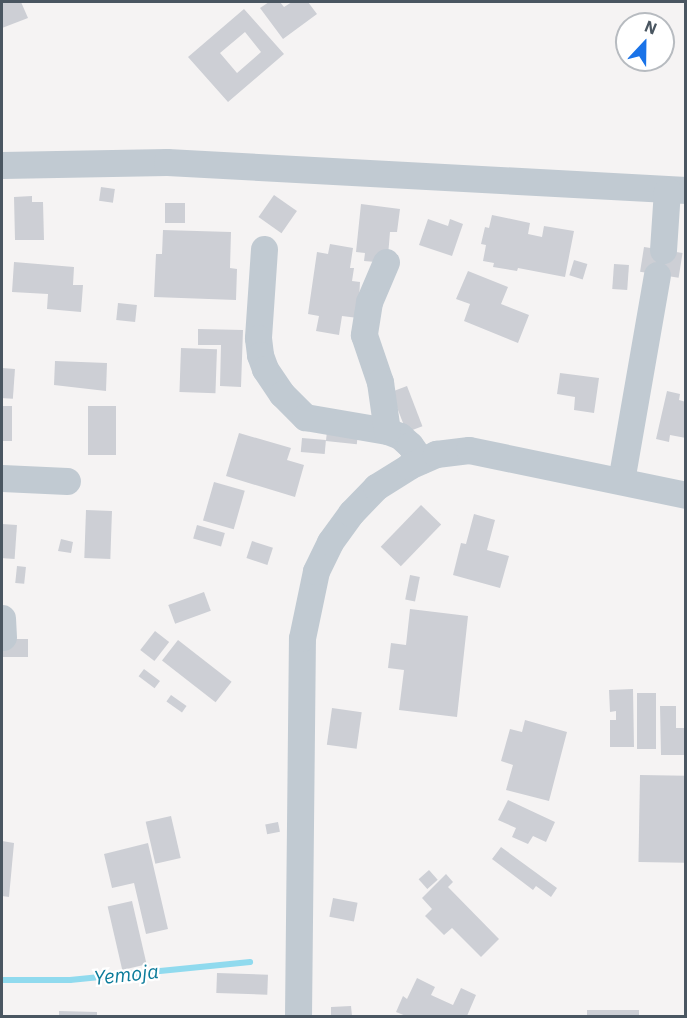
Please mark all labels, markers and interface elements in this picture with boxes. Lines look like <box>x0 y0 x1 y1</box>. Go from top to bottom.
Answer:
north arrow <box>615 12 675 72</box>
text: N <box>642 16 660 39</box>
water label: Yemoja <box>92 959 160 989</box>

